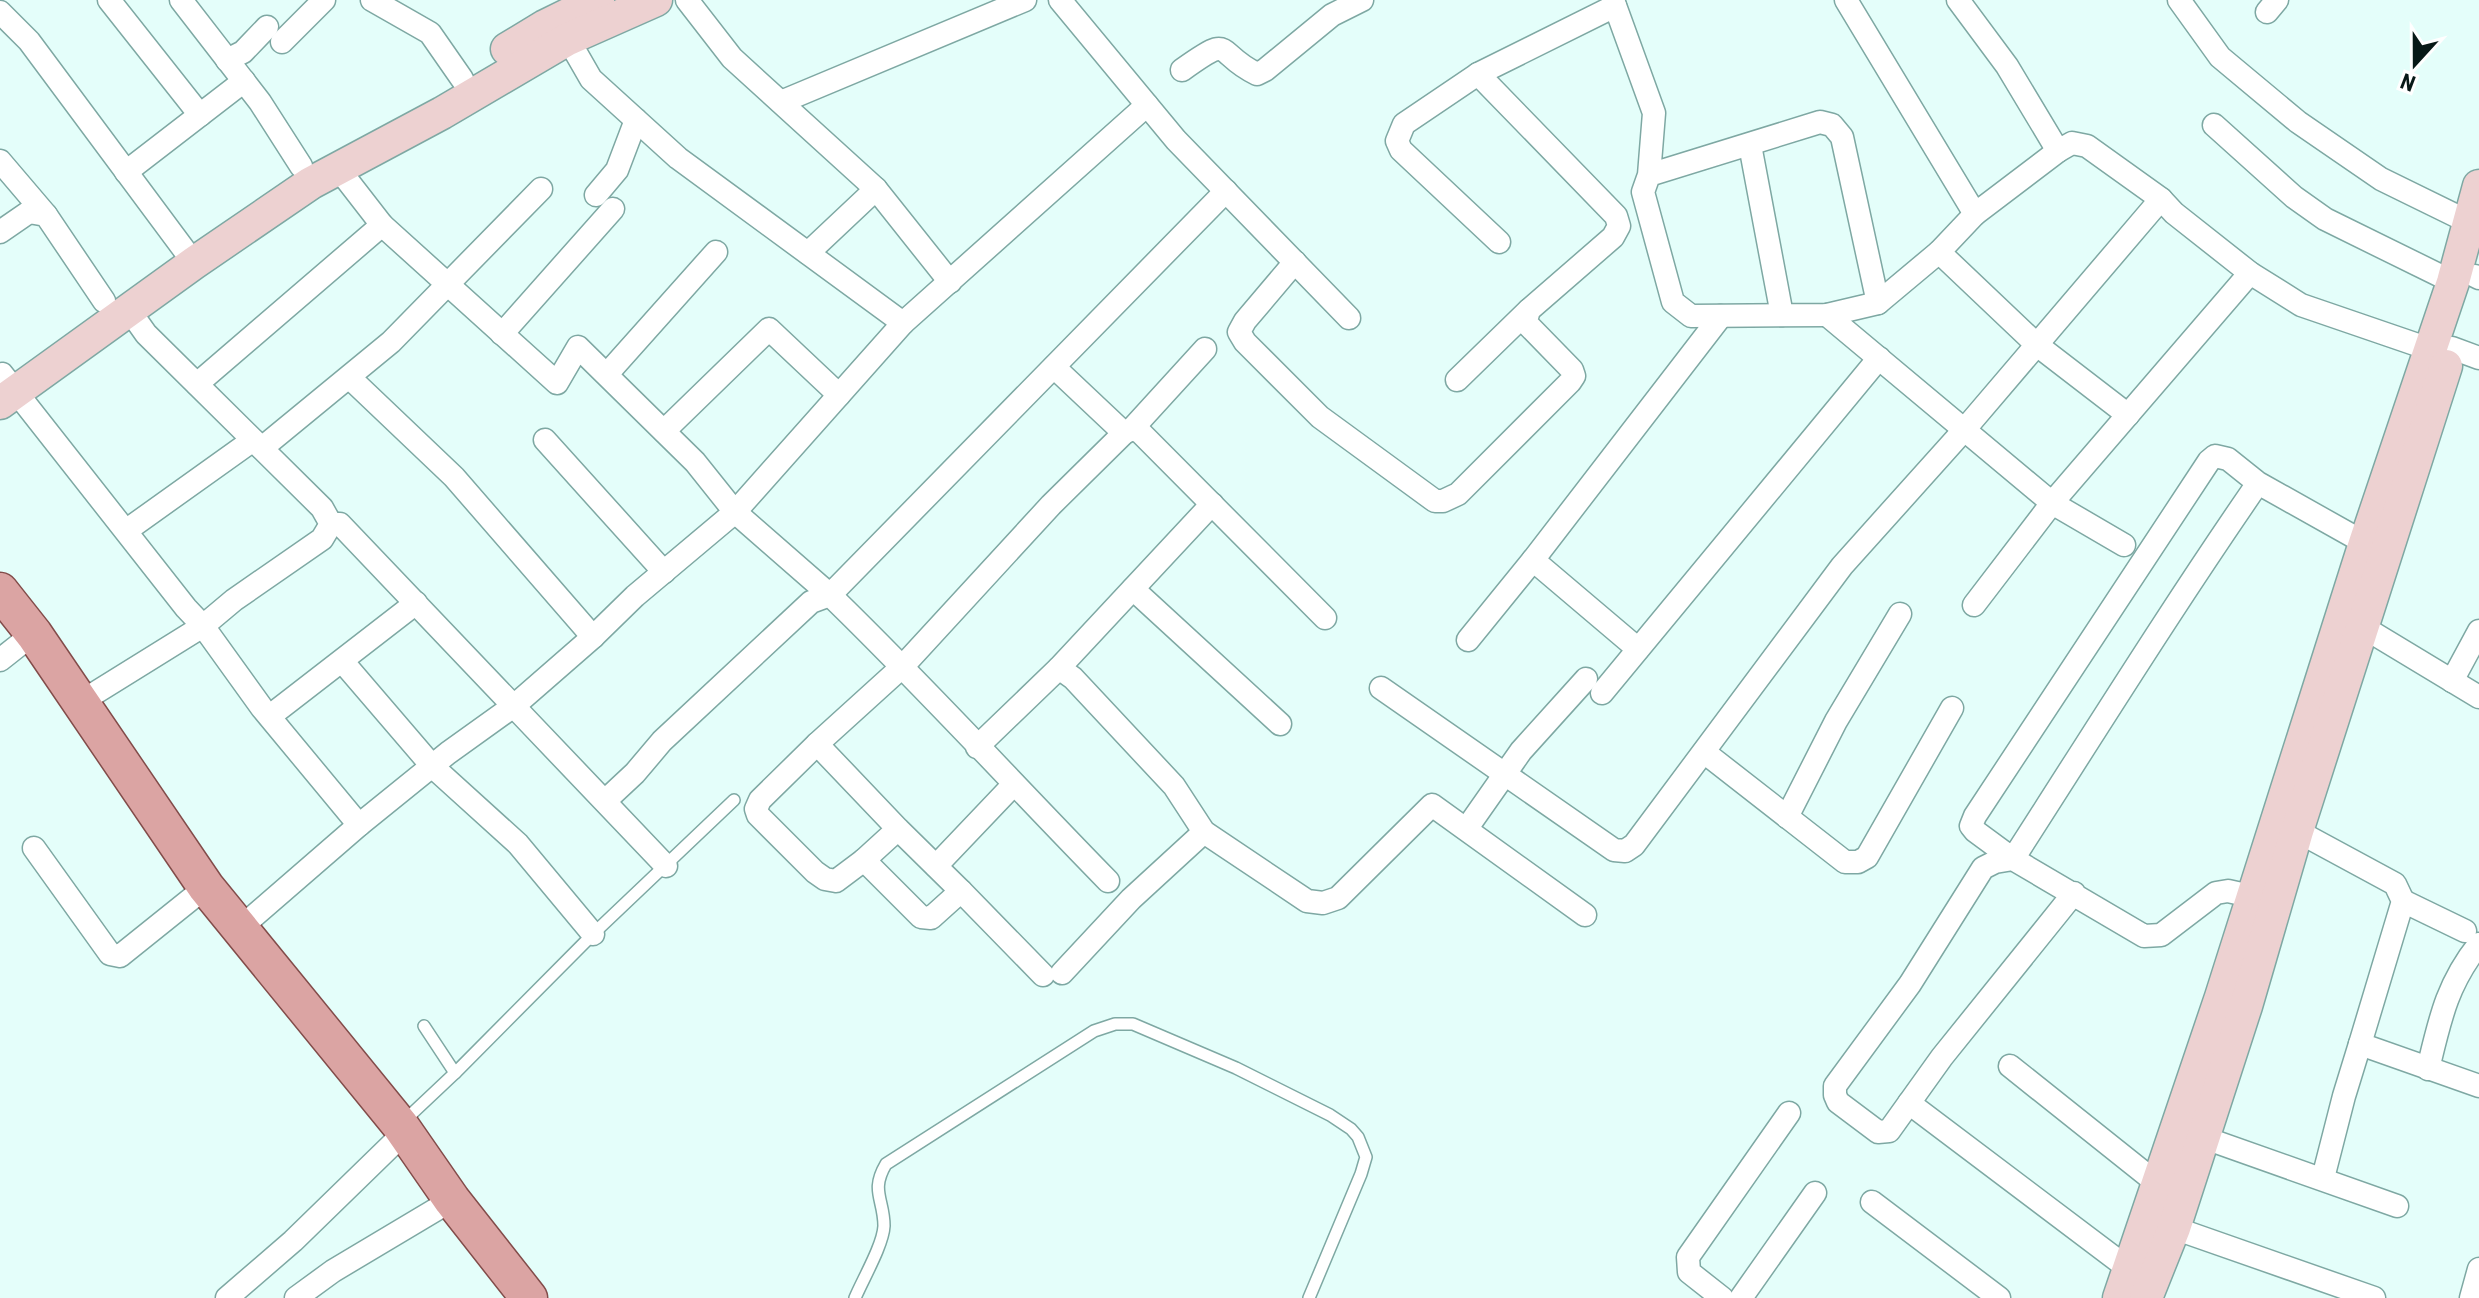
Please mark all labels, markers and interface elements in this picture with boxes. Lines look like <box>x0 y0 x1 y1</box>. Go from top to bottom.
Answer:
north arrow <box>2375 24 2455 104</box>
text: N <box>2397 68 2419 96</box>

